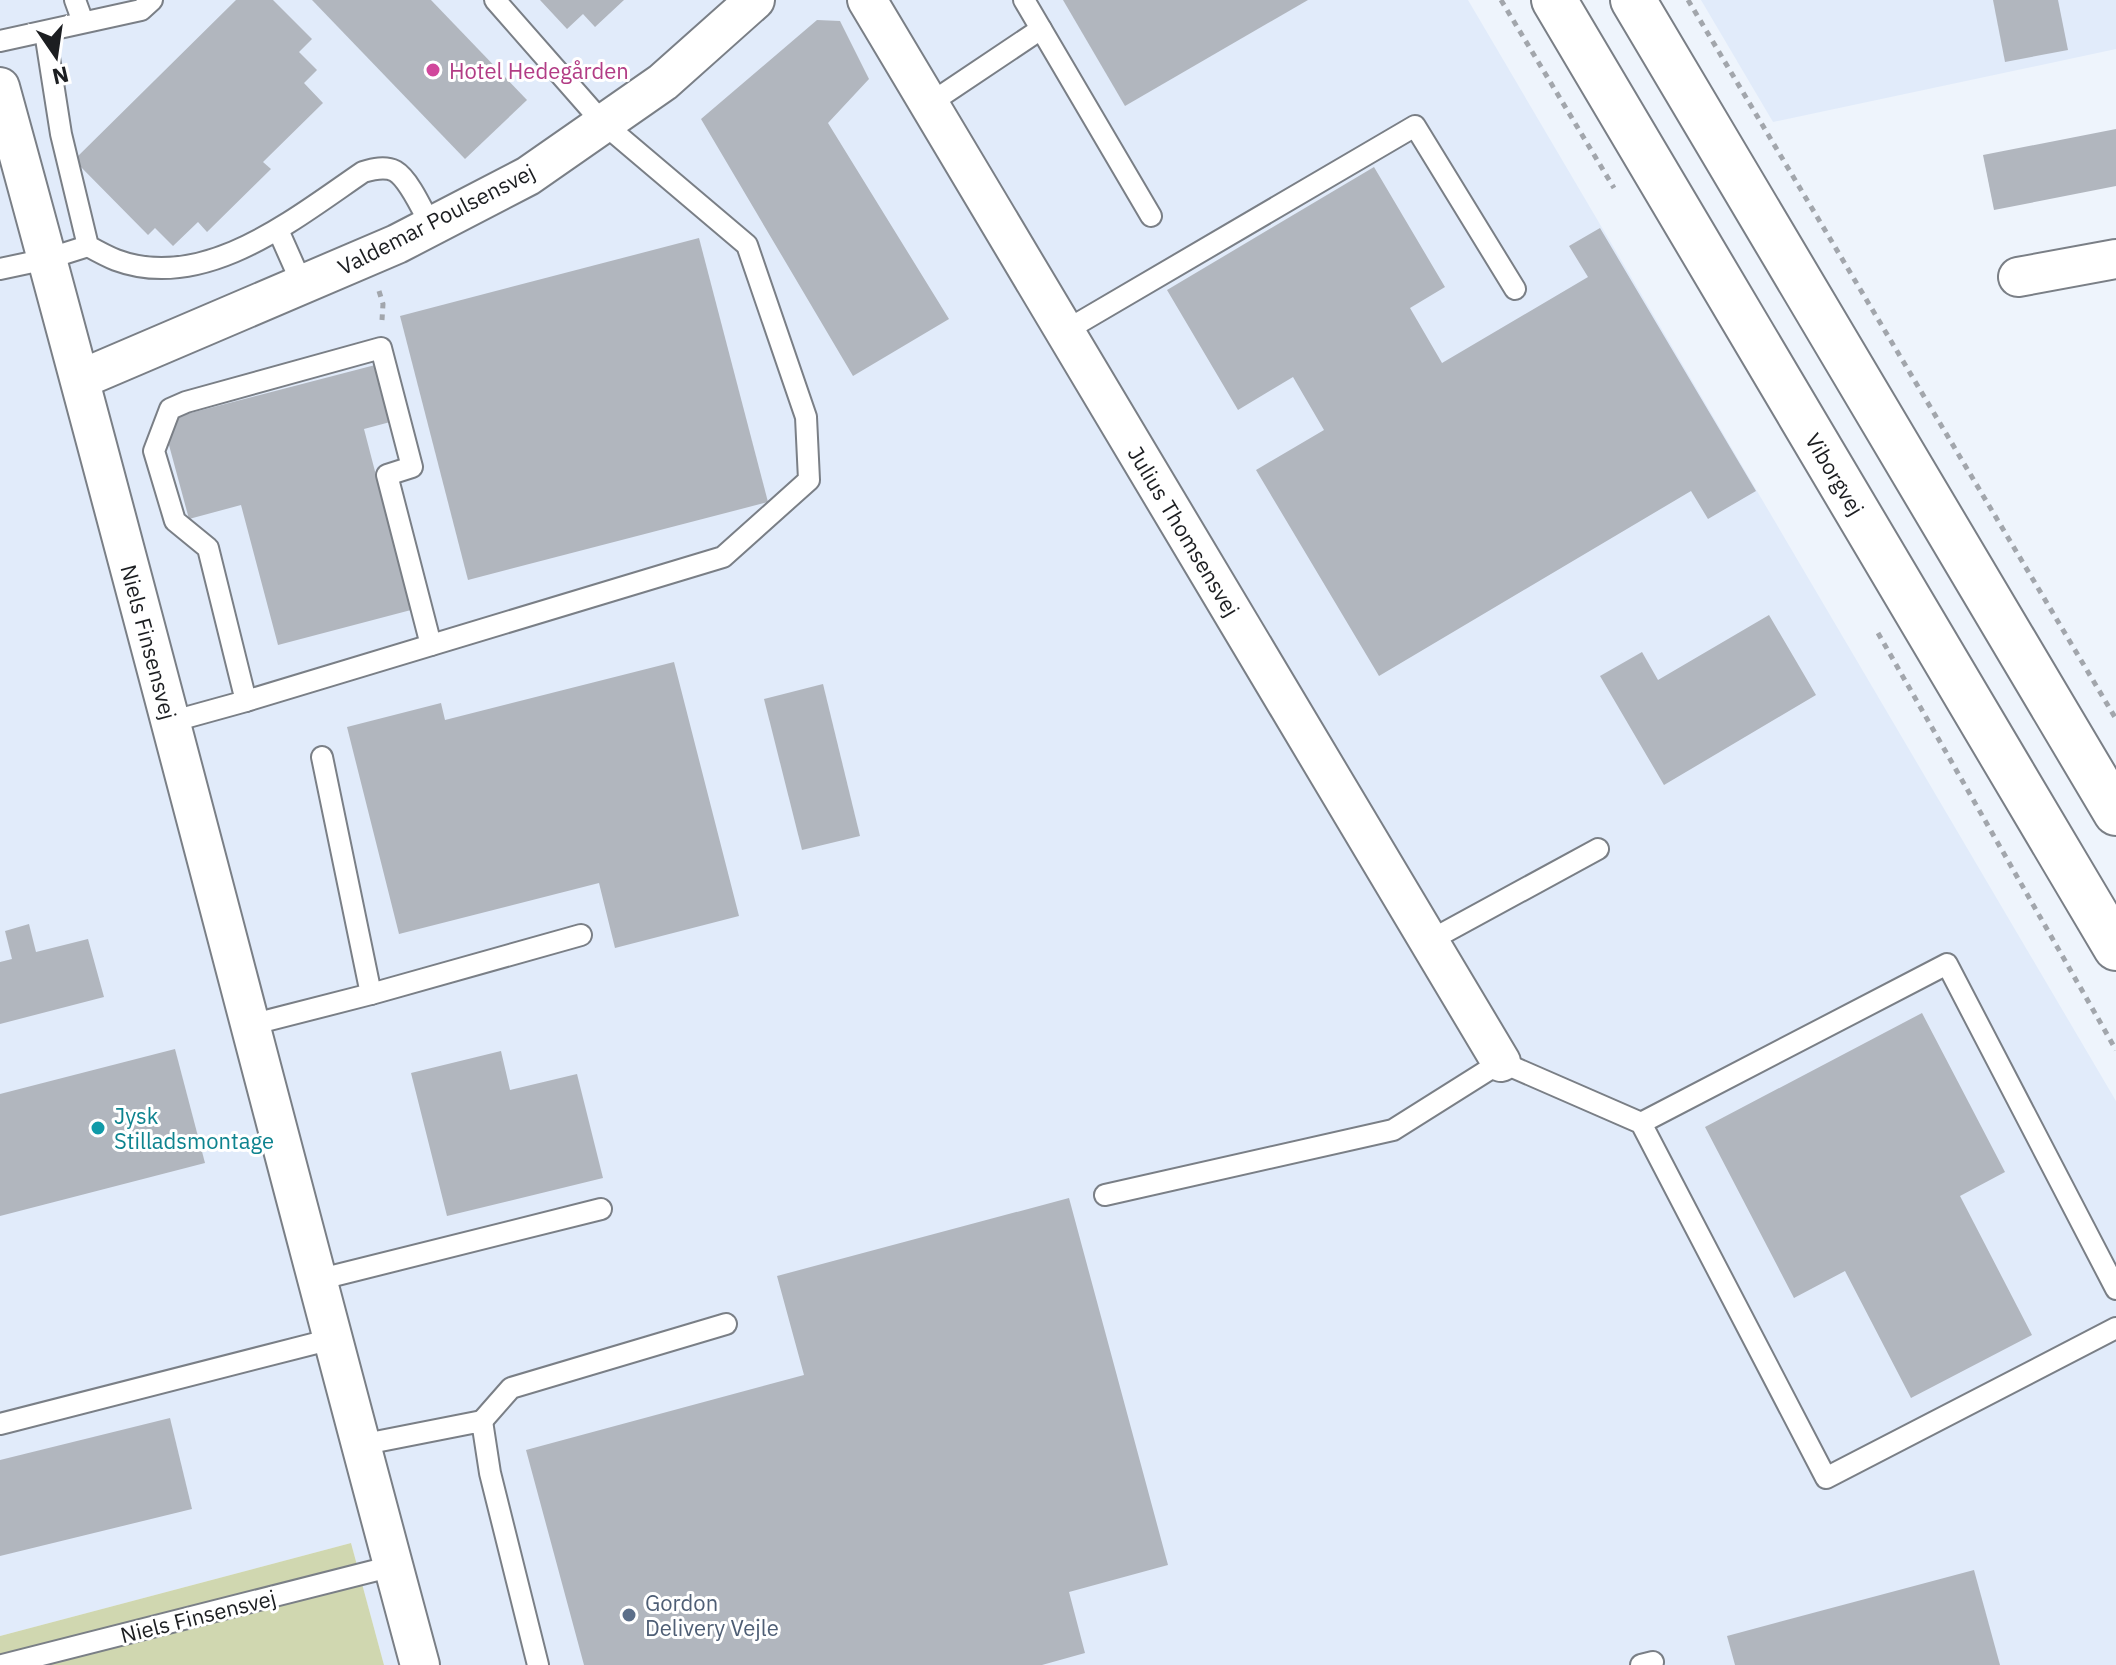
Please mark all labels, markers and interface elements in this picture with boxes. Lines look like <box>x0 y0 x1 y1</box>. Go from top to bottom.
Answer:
north arrow <box>16 16 96 96</box>
place label: Hotel Hedegården <box>449 56 629 85</box>
text: N <box>50 60 72 92</box>
marker: Hotel Hedegården <box>424 61 442 79</box>
street label: Valdemar Poulsensvej <box>333 157 539 281</box>
street label: Viborgvej <box>1799 427 1871 521</box>
street label: Julius Thomsensvej <box>1122 440 1246 622</box>
street label: Niels Finsensvej <box>114 561 184 723</box>
place label: Jysk Stilladsmontage <box>114 1101 274 1155</box>
marker: Jysk Stilladsmontage <box>89 1119 107 1137</box>
street label: Niels Finsensvej <box>117 1583 279 1649</box>
place label: Gordon Delivery Vejle <box>645 1588 779 1642</box>
marker: Gordon Delivery Vejle <box>620 1606 638 1624</box>

